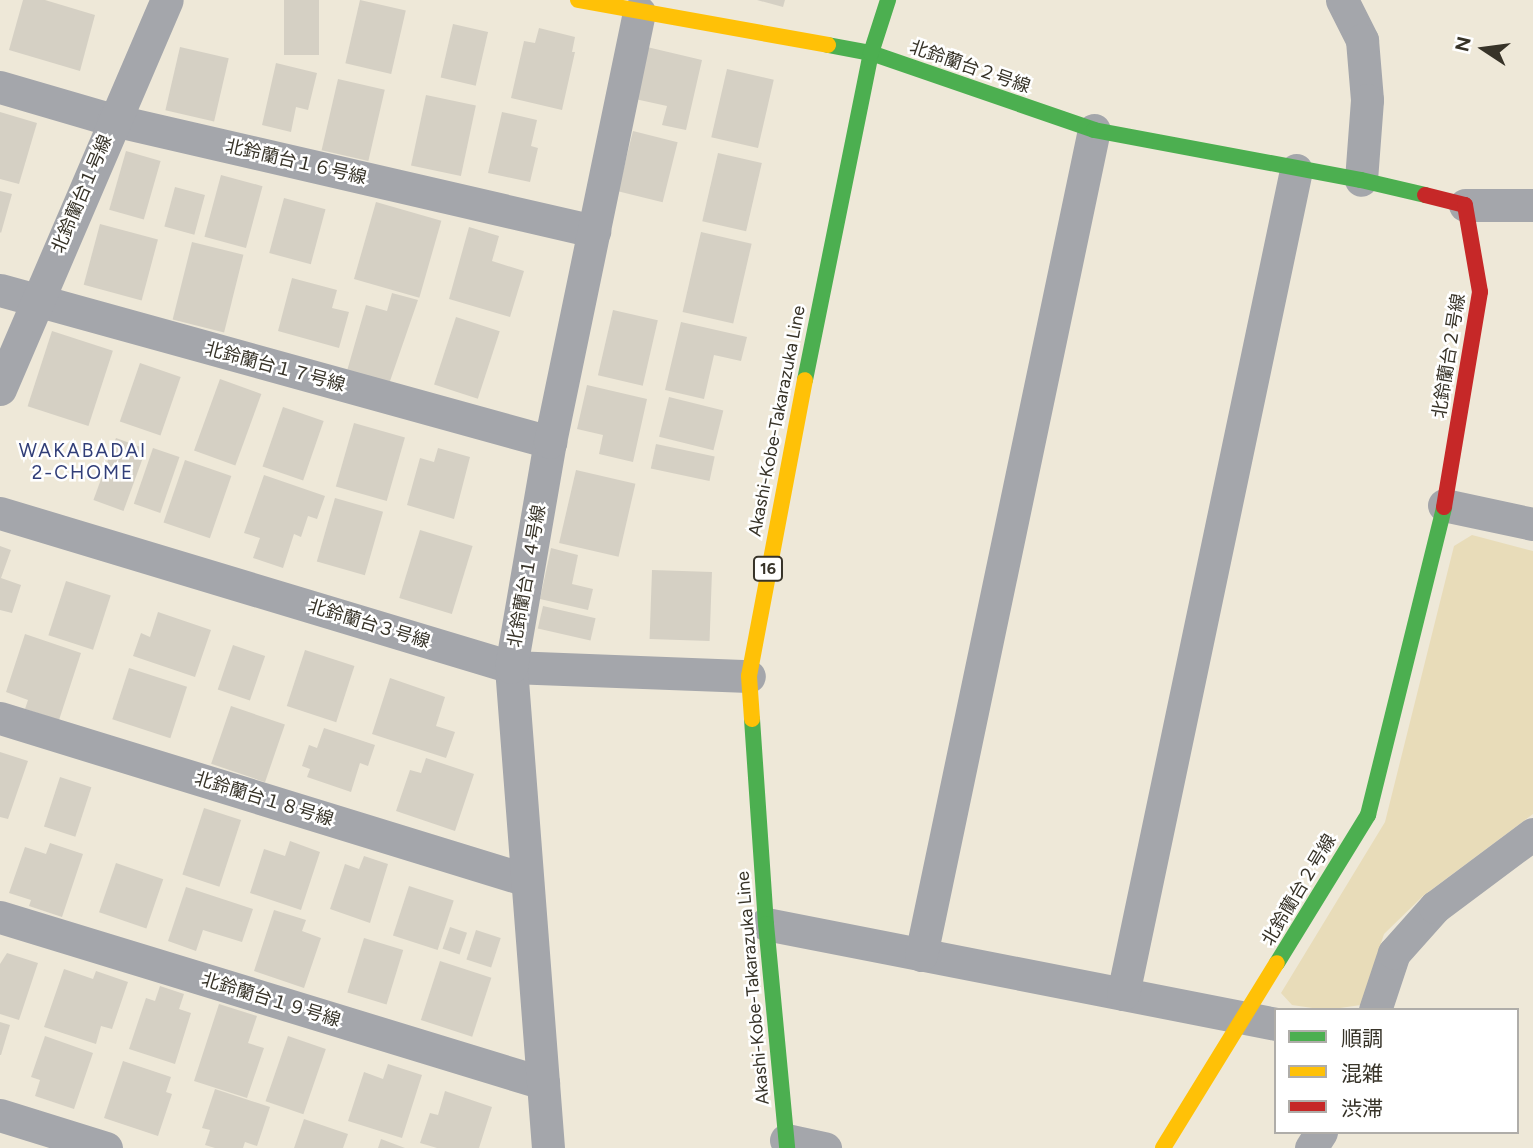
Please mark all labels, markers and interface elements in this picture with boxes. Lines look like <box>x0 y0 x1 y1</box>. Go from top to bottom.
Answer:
north arrow <box>1449 14 1519 84</box>
text: N <box>1450 34 1476 54</box>
street label: 北鈴蘭台２号線 <box>907 36 1033 98</box>
street label: 北鈴蘭台１号線 <box>47 132 117 256</box>
street label: 北鈴蘭台１６号線 <box>223 135 369 189</box>
street label: 北鈴蘭台２号線 <box>1428 292 1470 420</box>
street label: Akashi-Kobe-Takarazuka Line <box>744 304 810 538</box>
street label: 北鈴蘭台１７号線 <box>203 338 347 396</box>
district label: WAKABADAI 2-CHOME <box>20 440 146 484</box>
street label: 北鈴蘭台１４号線 <box>504 503 550 649</box>
road number: 16 <box>752 556 784 582</box>
street label: 北鈴蘭台３号線 <box>306 595 432 653</box>
street label: 北鈴蘭台１８号線 <box>192 768 336 830</box>
street label: 北鈴蘭台２号線 <box>1257 830 1341 950</box>
street label: Akashi-Kobe-Takarazuka Line <box>732 870 774 1106</box>
street label: 北鈴蘭台１９号線 <box>199 969 343 1031</box>
legend <box>1274 1008 1519 1134</box>
text: 順調 <box>1341 1026 1383 1051</box>
text: 混雑 <box>1341 1061 1383 1086</box>
text: 渋滞 <box>1341 1096 1383 1121</box>

